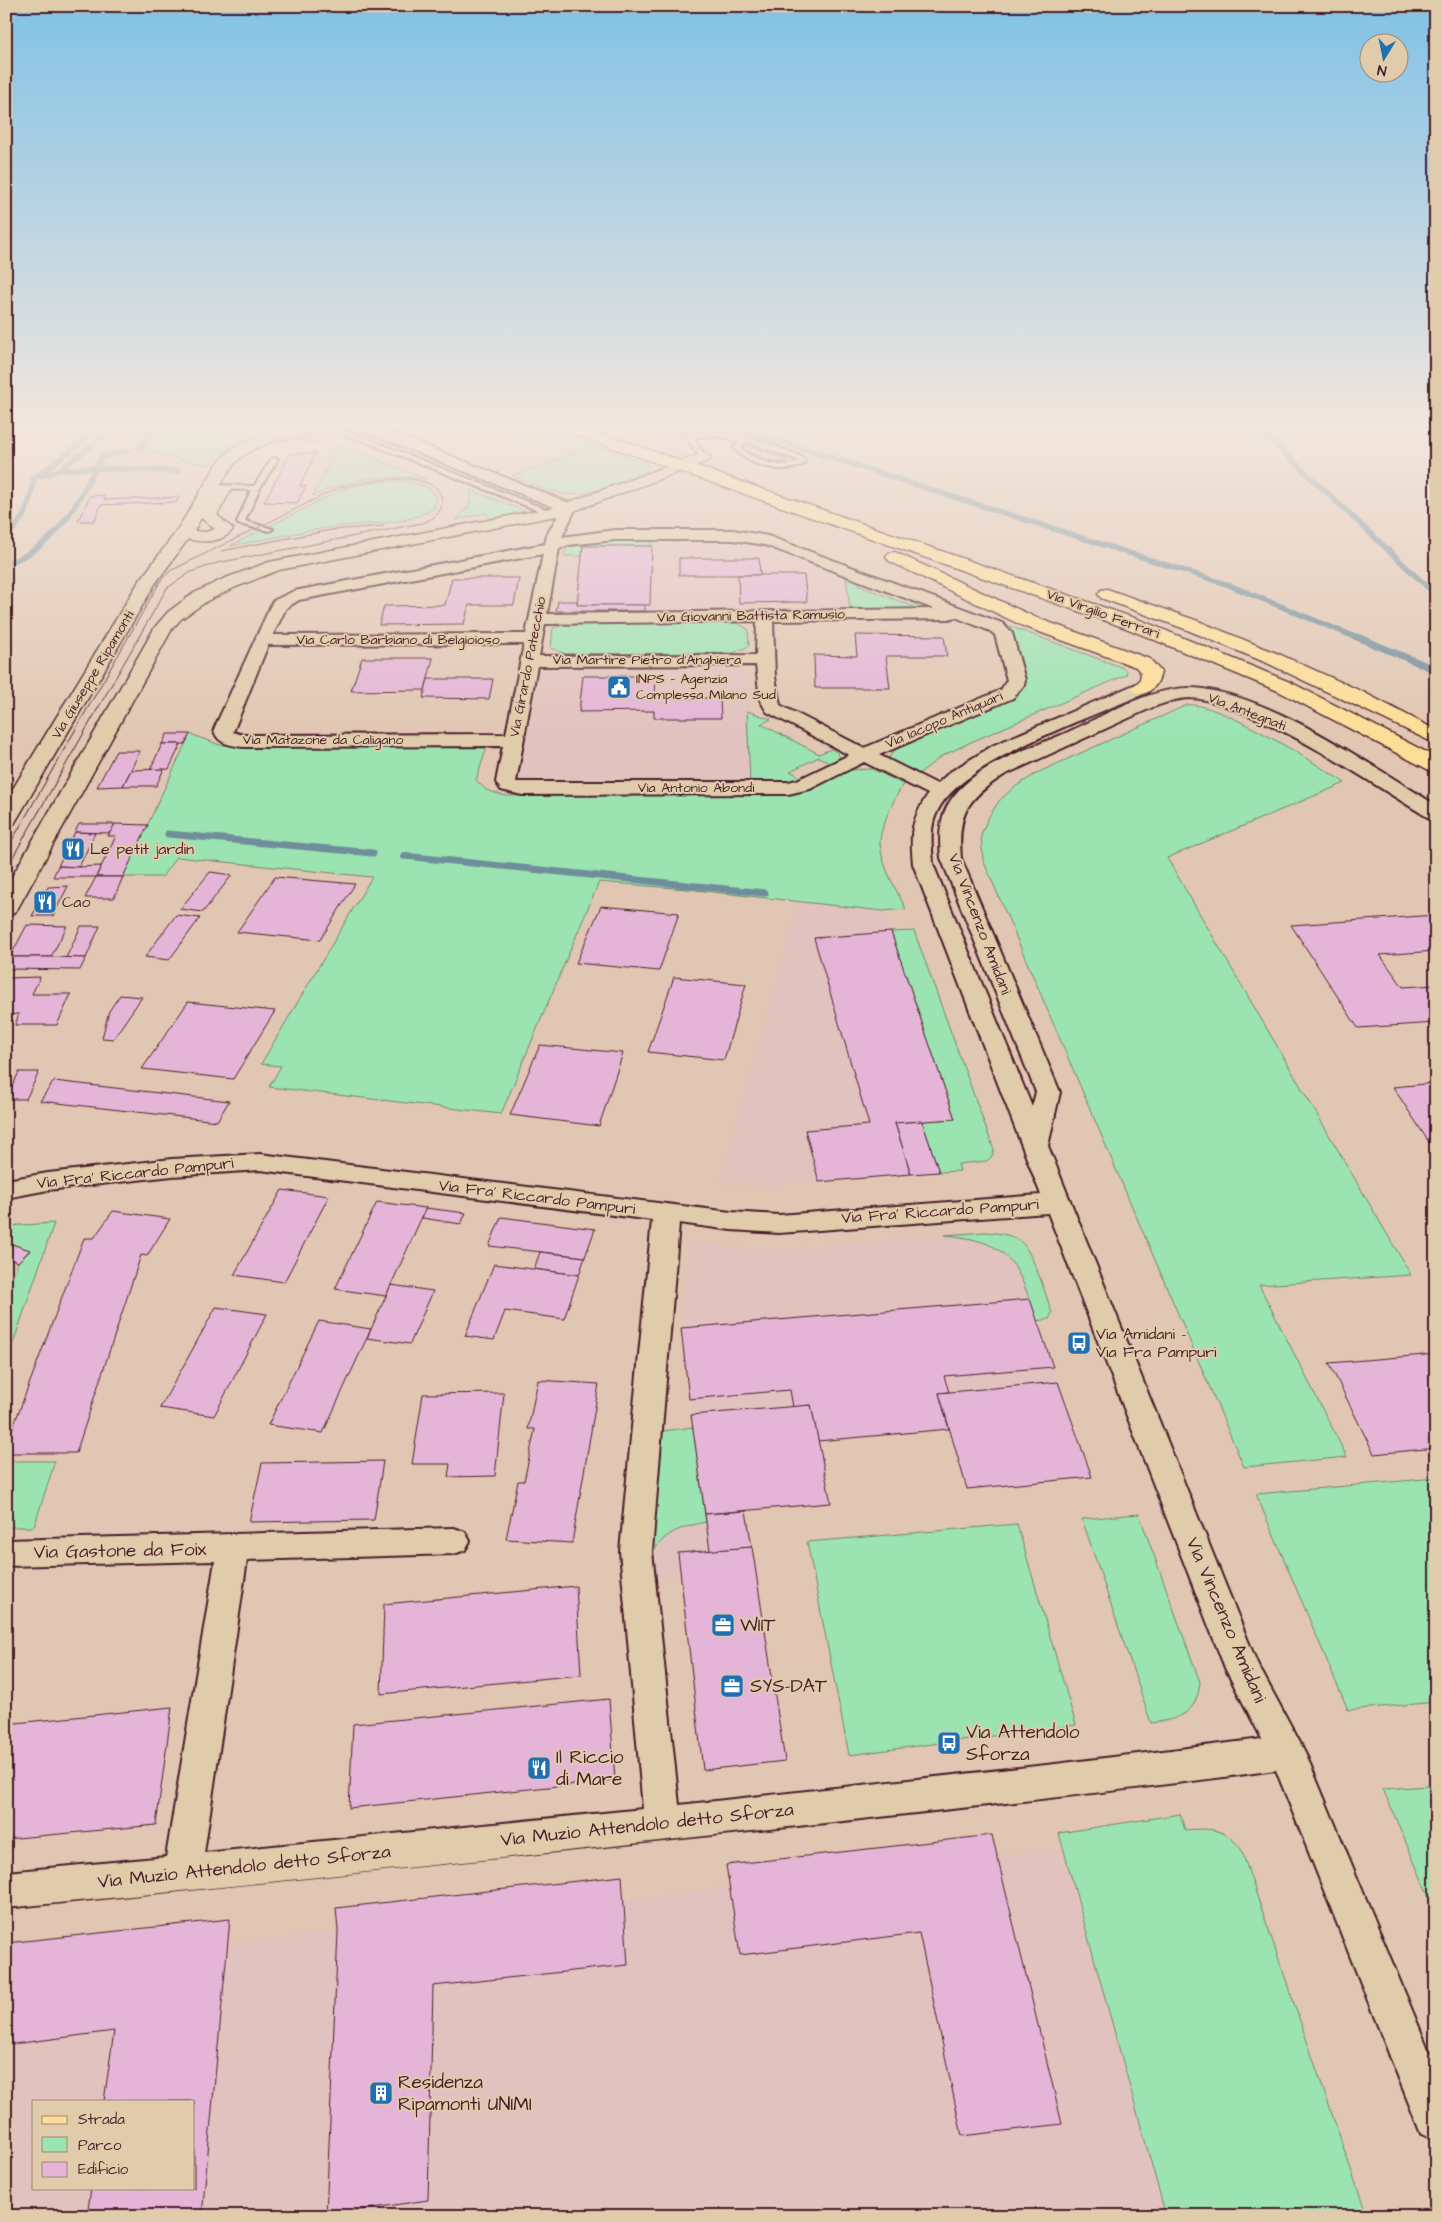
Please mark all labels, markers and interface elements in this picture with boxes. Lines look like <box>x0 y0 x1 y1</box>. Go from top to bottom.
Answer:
north arrow <box>1360 32 1410 82</box>
text: N <box>1376 59 1388 80</box>
street label: Via Virgilio Ferrari <box>1044 584 1162 644</box>
street label: Via Girardo Patecchio <box>505 595 551 739</box>
street label: Via Giovanni Battista Ramusio <box>657 604 845 628</box>
street label: Via Giuseppe Ripamonti <box>47 607 139 743</box>
street label: Via Carlo Barbiano di Belgioioso <box>296 630 500 650</box>
street label: Via Martire Pietro d'Anghiera <box>553 650 741 670</box>
place label: INPS – Agenzia Complessa Milano Sud <box>636 669 776 705</box>
public building icon: INPS – Agenzia Complessa Milano Sud <box>606 674 632 700</box>
street label: Via Iacopo Antiquari <box>882 686 1006 754</box>
street label: Via Antegnati <box>1205 688 1289 736</box>
street label: Via Matazone da Caligano <box>243 730 403 750</box>
street label: Via Antonio Abondi <box>638 778 754 798</box>
restaurant icon: Le petit jardin <box>60 836 86 862</box>
place label: Le petit jardin <box>90 838 194 860</box>
street label: Via Vincenzo Amidani <box>943 850 1017 998</box>
restaurant icon: Cao <box>32 889 58 915</box>
place label: Cao <box>62 891 90 913</box>
street label: Via Fra' Riccardo Pampuri <box>36 1152 235 1194</box>
street label: Via Fra' Riccardo Pampuri <box>438 1174 637 1220</box>
street label: Via Fra' Riccardo Pampuri <box>841 1193 1040 1229</box>
place label: Via Amidani - Via Fra Pampuri <box>1096 1323 1217 1363</box>
bus stop icon: Via Amidani - Via Fra Pampuri <box>1066 1330 1092 1356</box>
street label: Via Vincenzo Amidani <box>1179 1533 1273 1707</box>
street label: Via Gastone da Foix <box>33 1536 207 1566</box>
office icon: WIIT <box>710 1612 736 1638</box>
place label: WIIT <box>740 1612 776 1639</box>
office icon: SYS-DAT <box>719 1673 745 1699</box>
place label: SYS-DAT <box>750 1673 827 1700</box>
place label: Via Attendolo Sforza <box>966 1719 1080 1768</box>
bus stop icon: Via Attendolo Sforza <box>936 1730 962 1756</box>
place label: Il Riccio di Mare <box>556 1744 624 1793</box>
restaurant icon: Il Riccio di Mare <box>526 1755 552 1781</box>
street label: Via Muzio Attendolo detto Sforza <box>499 1796 795 1854</box>
street label: Via Muzio Attendolo detto Sforza <box>96 1838 392 1896</box>
place label: Residenza Ripamonti UNIMI <box>398 2069 532 2118</box>
building icon: Residenza Ripamonti UNIMI <box>368 2080 394 2106</box>
legend <box>32 2100 195 2190</box>
text: Strada <box>78 2109 125 2130</box>
text: Parco <box>78 2135 122 2156</box>
text: Edificio <box>78 2159 129 2180</box>

